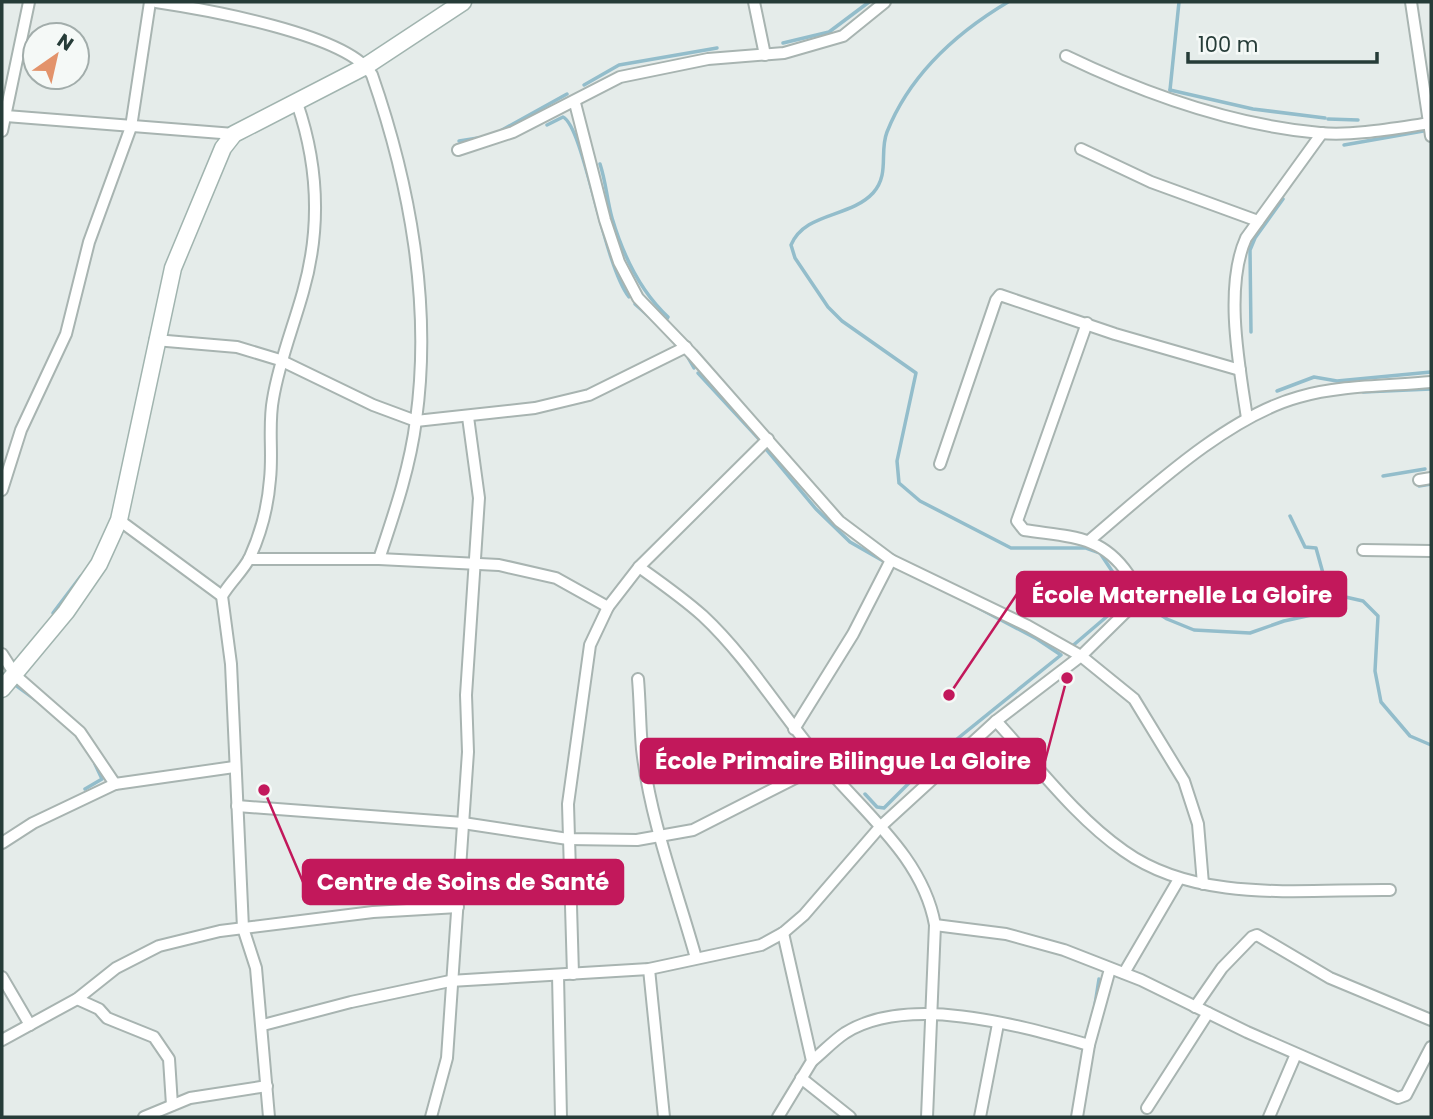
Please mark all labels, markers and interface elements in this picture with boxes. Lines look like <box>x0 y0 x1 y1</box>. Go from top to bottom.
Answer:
north arrow <box>21 21 91 91</box>
scale bar <box>1188 21 1377 65</box>
text: N <box>52 27 79 58</box>
text: 100 m <box>1198 30 1258 59</box>
callout: École Maternelle La Gloire <box>1017 572 1346 616</box>
text: École Maternelle La Gloire <box>1032 579 1332 611</box>
callout: École Primaire Bilingue La Gloire <box>641 739 1045 783</box>
text: École Primaire Bilingue La Gloire <box>655 745 1031 777</box>
callout: Centre de Soins de Santé <box>303 860 623 904</box>
text: Centre de Soins de Santé <box>317 866 609 898</box>

